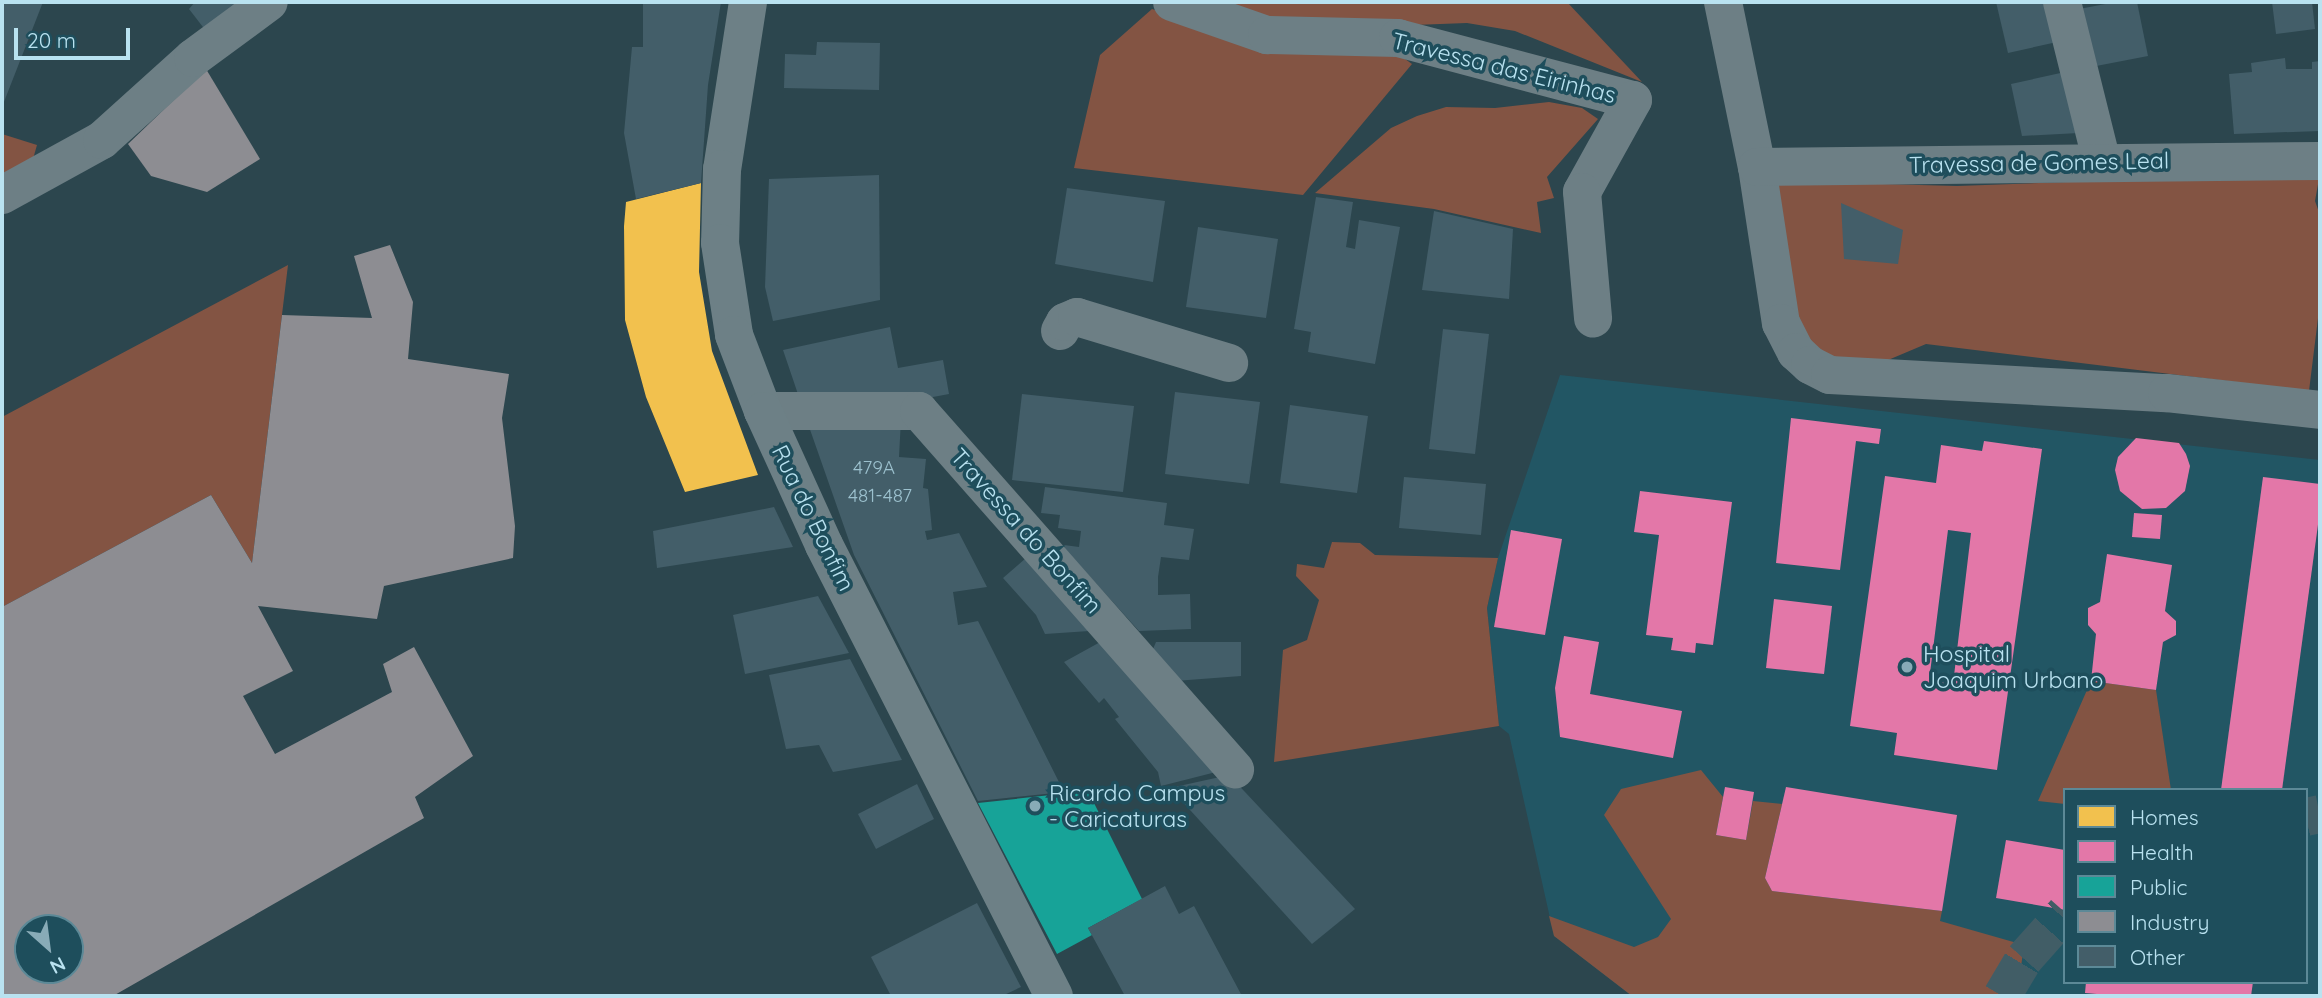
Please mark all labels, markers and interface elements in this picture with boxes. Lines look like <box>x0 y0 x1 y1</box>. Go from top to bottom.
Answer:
scale bar <box>18 14 133 58</box>
text: 20 m <box>27 27 76 53</box>
street label: Travessa das Eirinhas <box>1389 27 1619 109</box>
street label: Travessa de Gomes Leal <box>1909 147 2169 179</box>
street label: Rua do Bonfim <box>766 441 860 595</box>
street label: Travessa do Bonfim <box>945 443 1107 619</box>
house number: 479A <box>853 457 895 479</box>
house number: 481-487 <box>848 485 912 507</box>
place label: Hospital Joaquim Urbano <box>1923 640 2104 694</box>
marker: Hospital Joaquim Urbano <box>1897 657 1917 677</box>
place label: Ricardo Campus - Caricaturas <box>1049 779 1225 833</box>
legend <box>2063 788 2308 984</box>
marker: Ricardo Campus - Caricaturas <box>1027 798 1043 814</box>
text: Homes <box>2130 804 2199 830</box>
text: Health <box>2130 839 2194 865</box>
text: Public <box>2130 874 2187 900</box>
text: Industry <box>2130 909 2209 935</box>
north arrow <box>14 914 84 984</box>
text: Other <box>2130 944 2185 970</box>
text: N <box>46 952 70 980</box>

